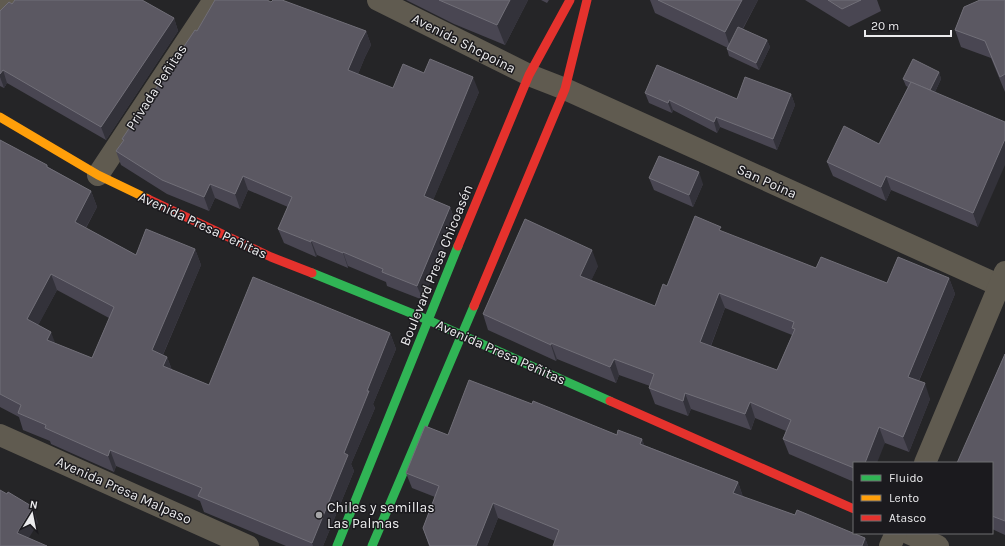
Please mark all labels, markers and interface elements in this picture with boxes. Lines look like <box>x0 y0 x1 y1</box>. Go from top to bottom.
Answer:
street label: Avenida Shcpoina <box>409 10 519 77</box>
scale bar <box>865 12 951 38</box>
text: 20 m <box>871 19 899 33</box>
street label: Privada Peñitas <box>122 41 190 133</box>
street label: San Poina <box>734 161 799 202</box>
street label: Boulevard Presa Chicoasén <box>396 182 477 348</box>
street label: Avenida Presa Peñitas <box>136 188 270 263</box>
street label: Avenida Presa Peñitas <box>433 316 568 389</box>
street label: Avenida Presa Malpaso <box>53 453 194 528</box>
legend <box>853 462 993 534</box>
text: Fluido <box>889 471 923 485</box>
text: Lento <box>889 491 919 505</box>
north arrow <box>12 494 52 534</box>
text: N <box>29 498 39 512</box>
place label: Chiles y semillas Las Palmas <box>327 499 435 532</box>
marker: Chiles y semillas Las Palmas <box>314 510 324 520</box>
text: Atasco <box>889 511 926 525</box>

